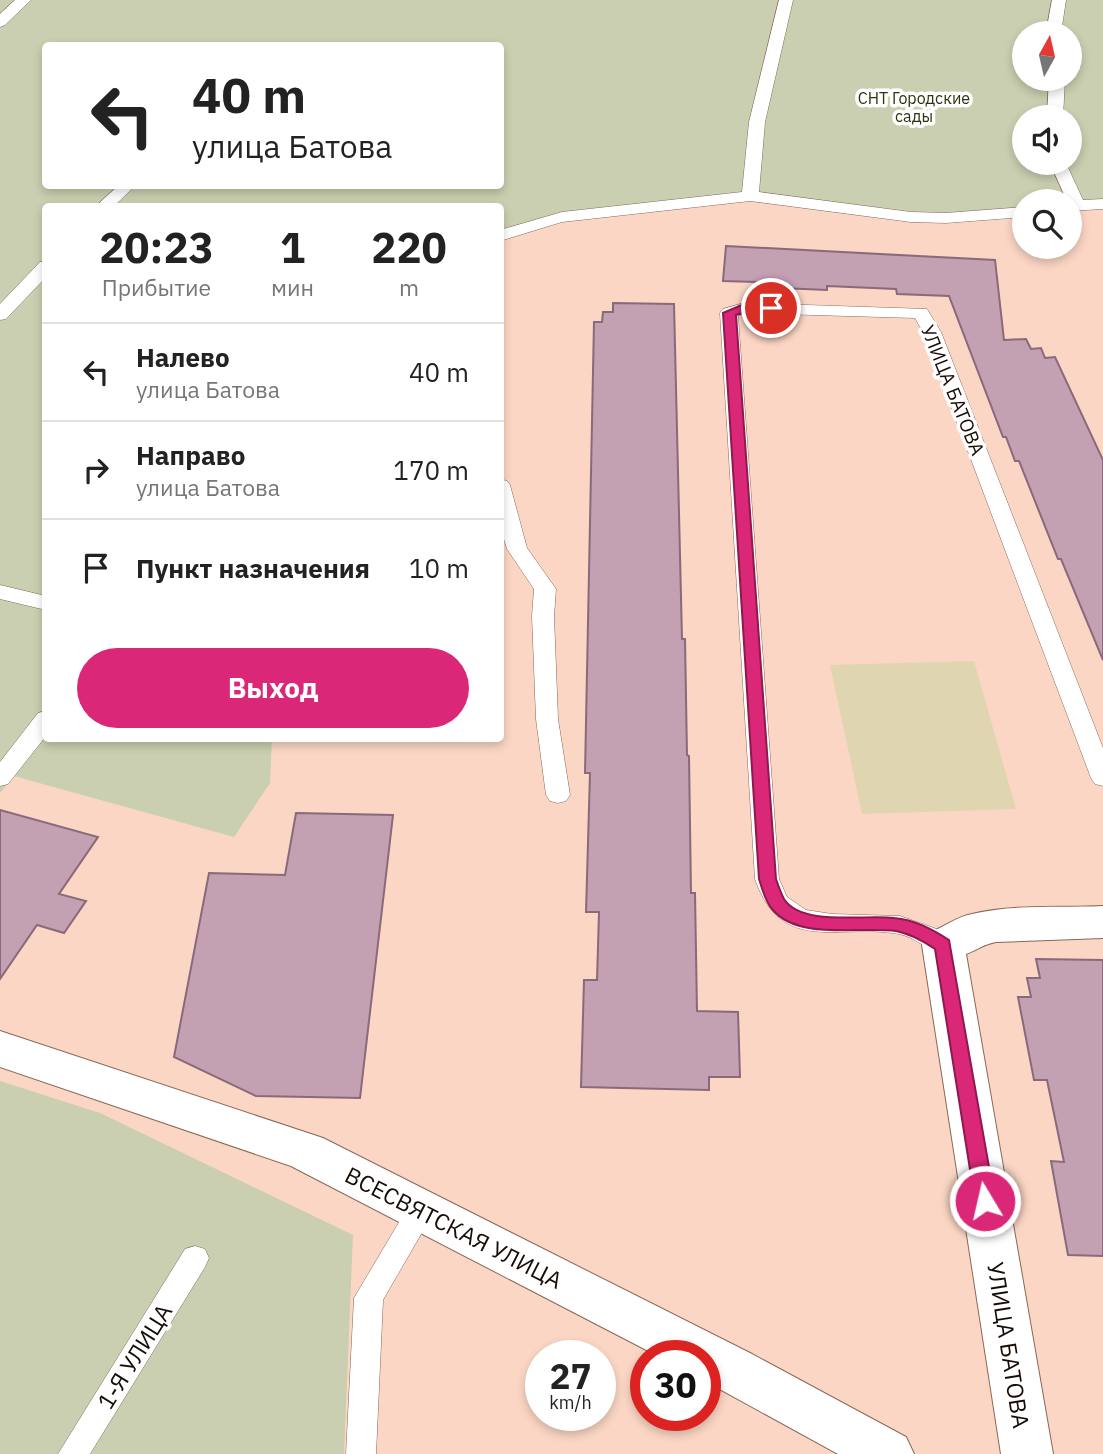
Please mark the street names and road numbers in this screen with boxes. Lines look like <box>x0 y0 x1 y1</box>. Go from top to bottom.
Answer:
street label: УЛИЦА БАТОВА <box>916 321 990 459</box>
street label: ВСЕСВЯТСКАЯ УЛИЦА <box>340 1159 568 1295</box>
street label: УЛИЦА БАТОВА <box>981 1260 1037 1430</box>
street label: 1-Я УЛИЦА <box>90 1297 178 1414</box>

